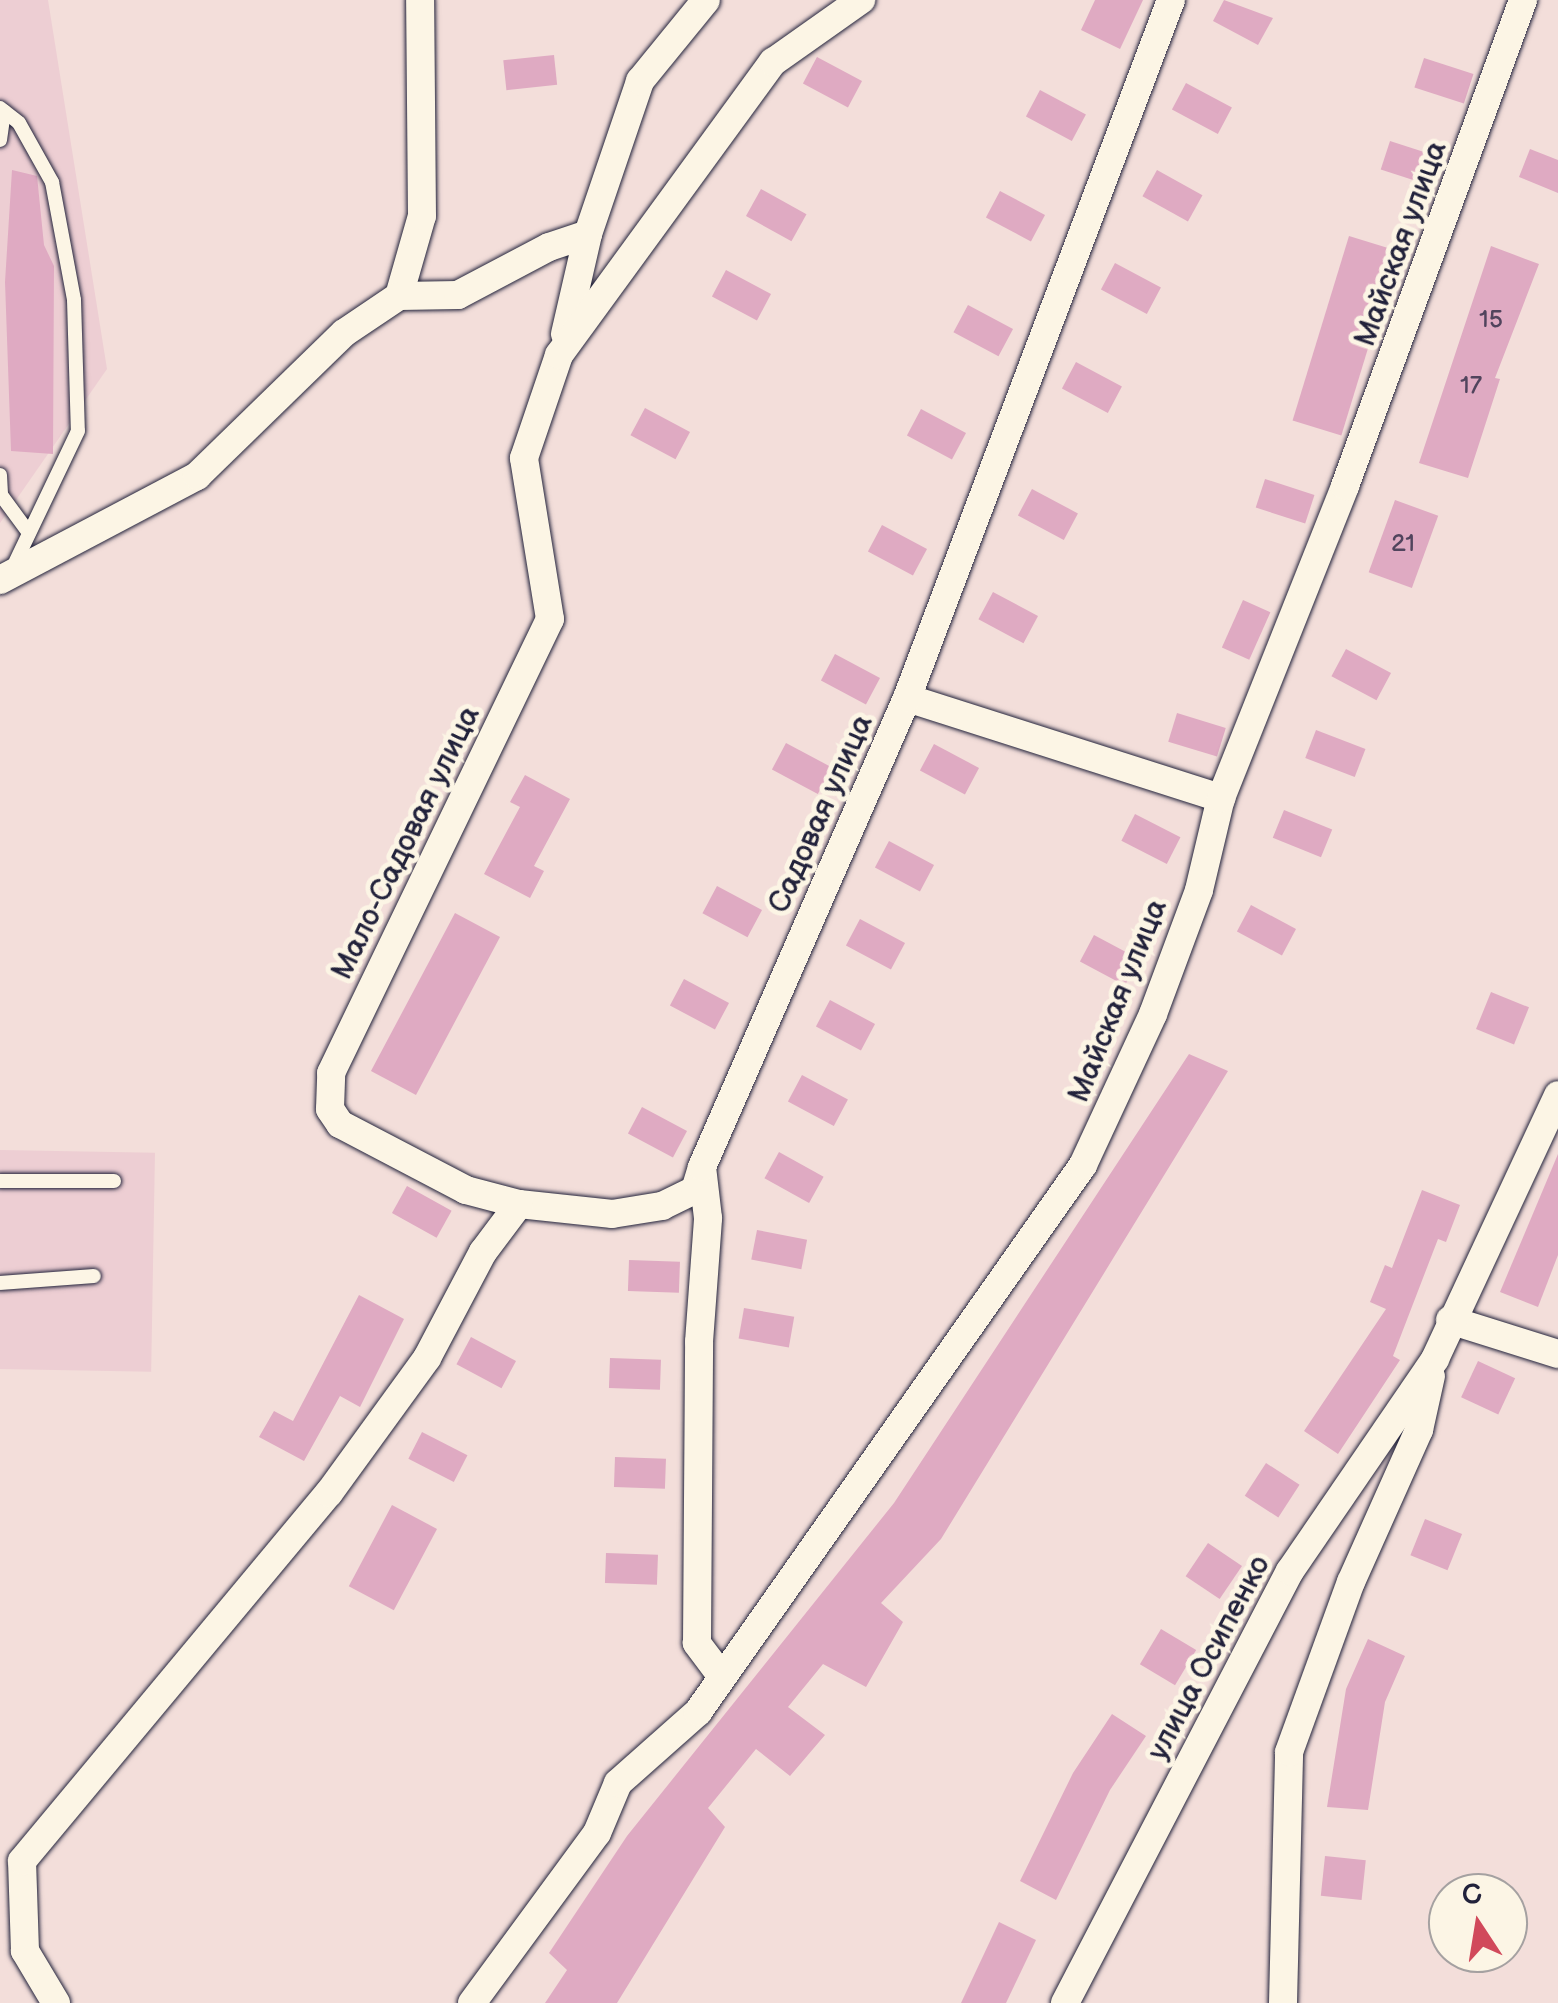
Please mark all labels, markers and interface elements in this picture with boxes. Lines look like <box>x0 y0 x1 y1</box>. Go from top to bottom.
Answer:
street label: Майская улица <box>1347 137 1455 351</box>
house number: 15 <box>1479 305 1503 335</box>
house number: 17 <box>1460 371 1482 401</box>
house number: 21 <box>1391 529 1415 559</box>
street label: Мало-Садовая улица <box>324 700 488 986</box>
street label: Садовая улица <box>761 709 881 919</box>
street label: Майская улица <box>1061 894 1175 1108</box>
street label: улица Осипенко <box>1140 1550 1278 1766</box>
north arrow <box>1428 1873 1528 1973</box>
text: С <box>1459 1877 1485 1913</box>

